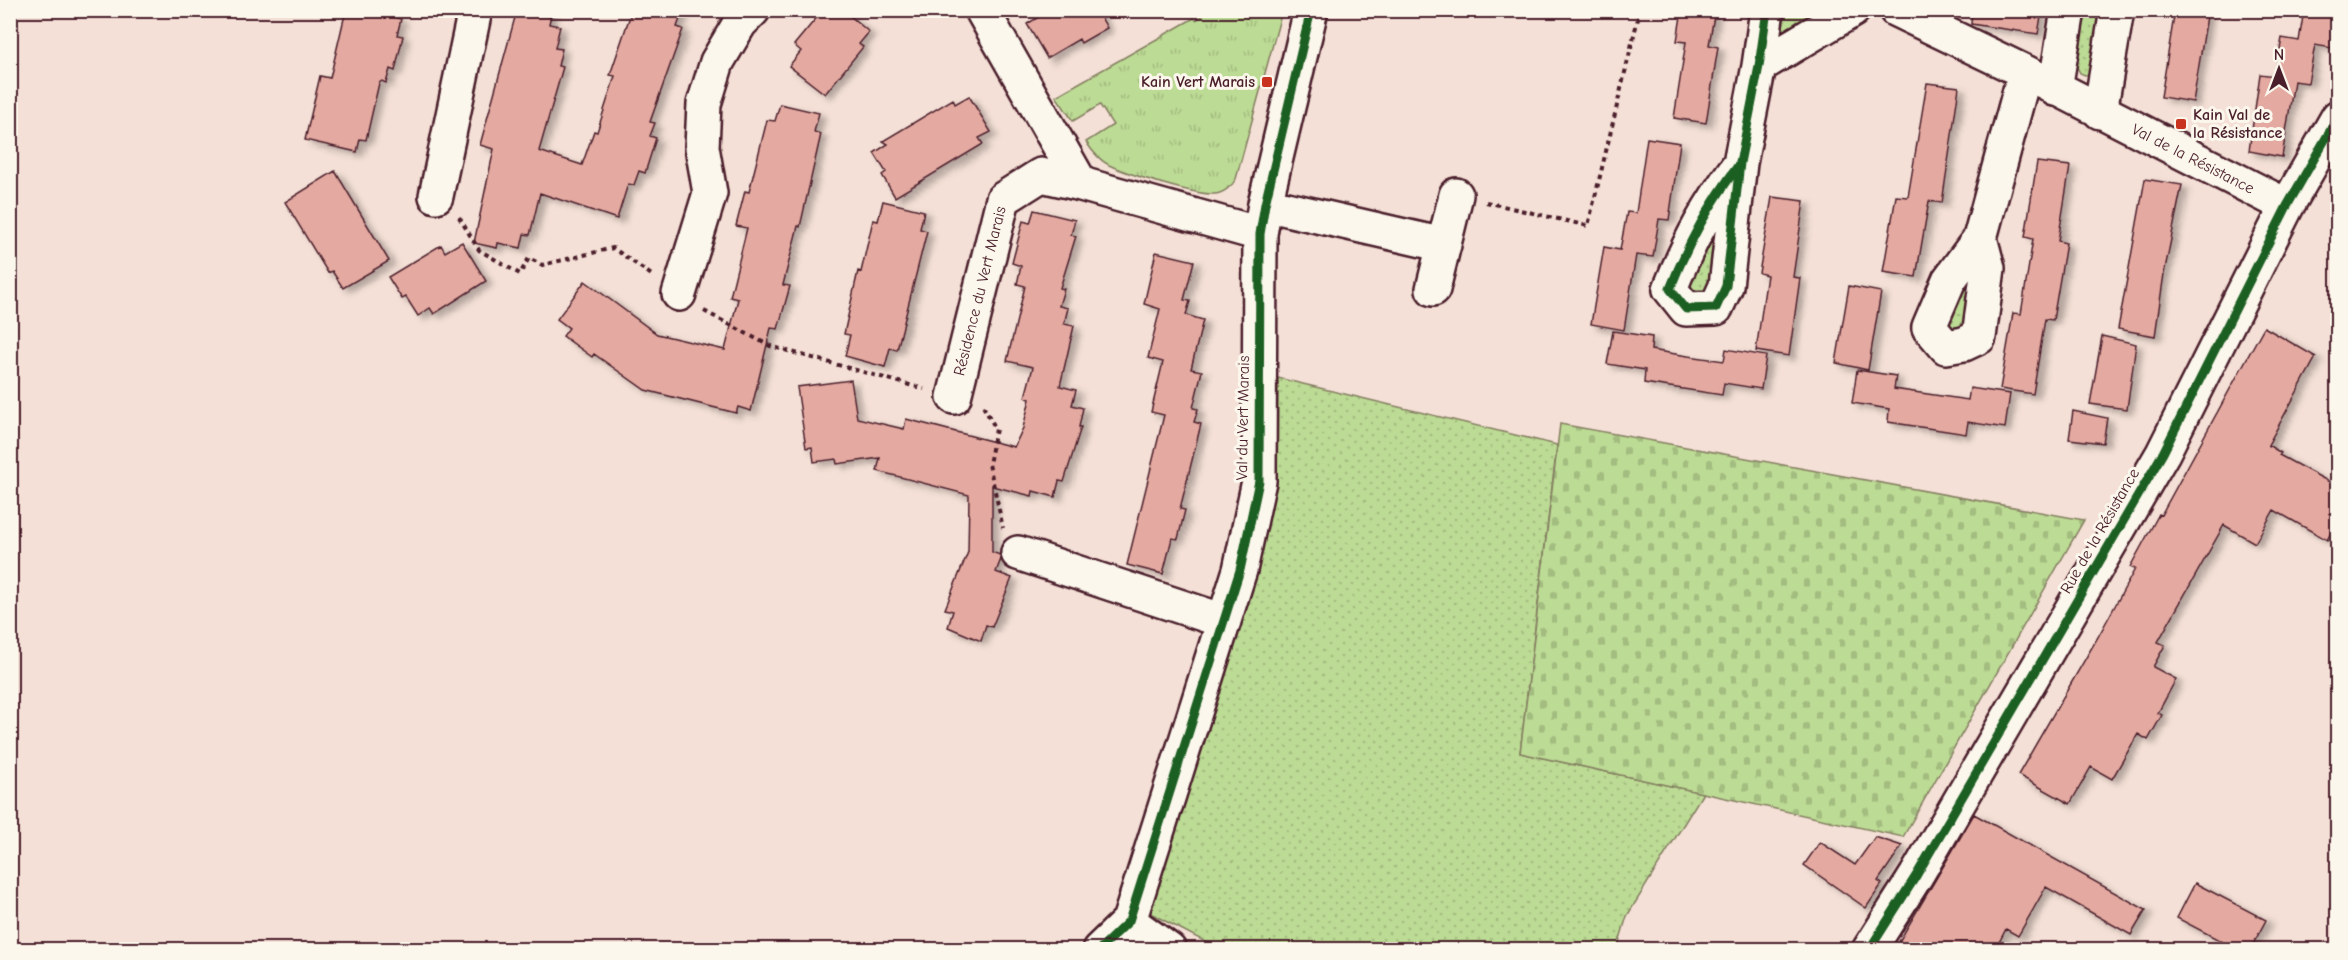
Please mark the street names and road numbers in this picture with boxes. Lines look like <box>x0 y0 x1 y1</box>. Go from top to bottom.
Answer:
street label: Val de la Résistance <box>2129 120 2257 198</box>
street label: Résidence du Vert Marais <box>950 204 1010 378</box>
street label: Val du Vert Marais <box>1233 355 1253 481</box>
street label: Rue de la Résistance <box>2057 465 2143 597</box>

